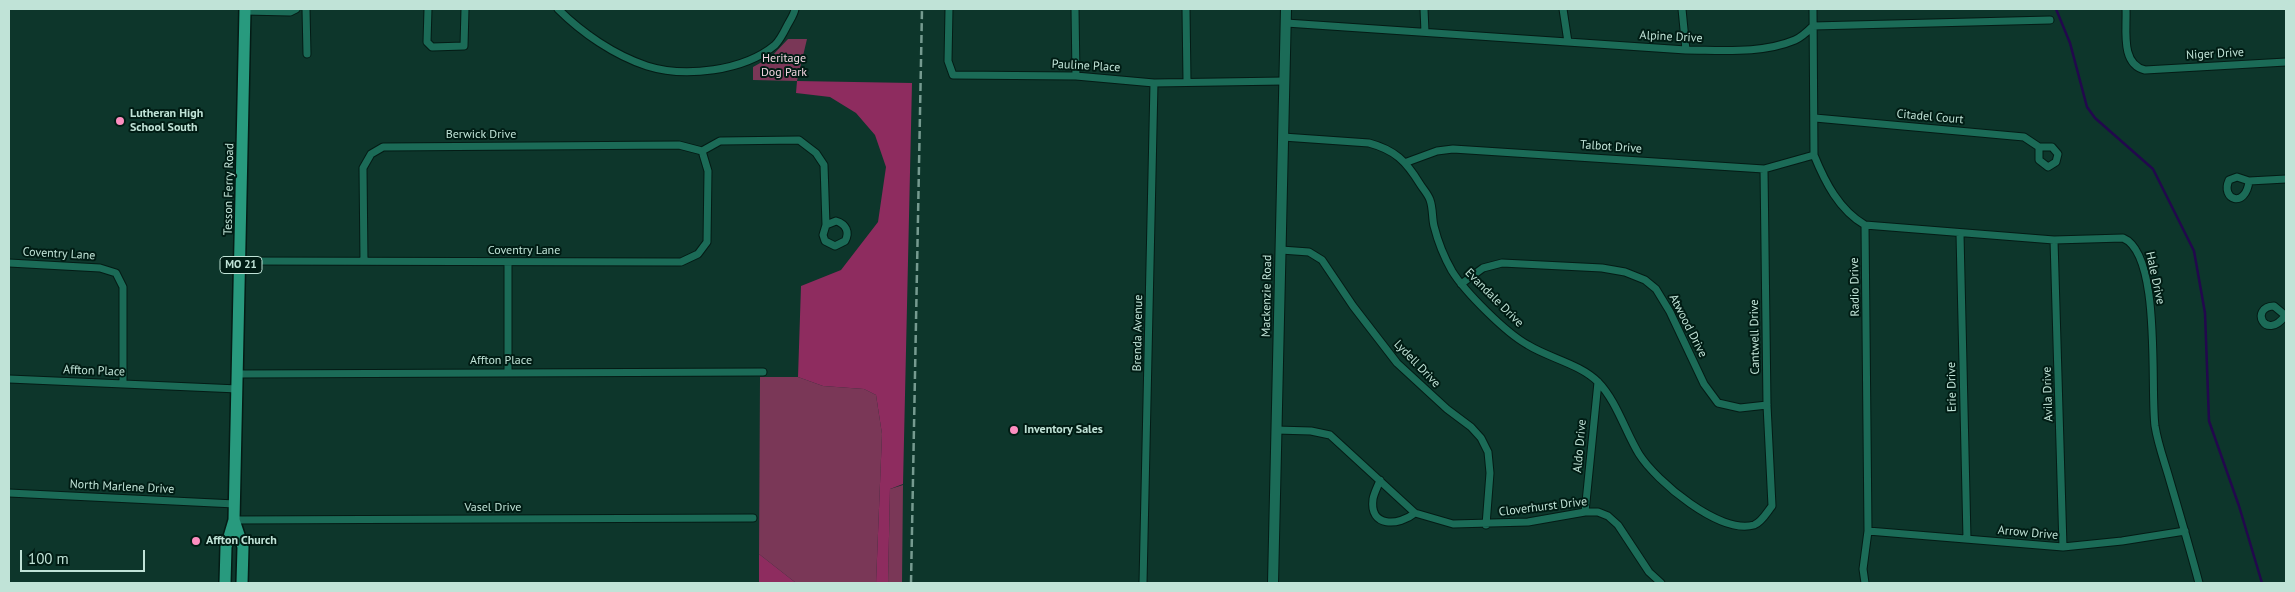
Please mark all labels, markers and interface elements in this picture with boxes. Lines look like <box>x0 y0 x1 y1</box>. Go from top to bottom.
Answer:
street label: Alpine Drive <box>1639 28 1703 46</box>
street label: Niger Drive <box>2186 45 2244 63</box>
park label: Heritage Dog Park <box>761 52 807 80</box>
street label: Pauline Place <box>1051 57 1121 75</box>
place label: Lutheran High School South <box>130 107 203 135</box>
street label: Citadel Court <box>1896 107 1964 127</box>
marker: Lutheran High School South <box>114 115 126 127</box>
street label: Berwick Drive <box>446 128 516 142</box>
street label: Talbot Drive <box>1580 138 1642 156</box>
street label: Tesson Ferry Road <box>221 143 237 235</box>
street label: Coventry Lane <box>488 244 560 258</box>
street label: Coventry Lane <box>22 245 96 263</box>
street label: Hale Drive <box>2142 250 2168 306</box>
street label: Mackenzie Road <box>1259 255 1275 337</box>
road number: MO 21 <box>220 256 262 274</box>
street label: Radio Drive <box>1847 257 1863 317</box>
street label: Evandale Drive <box>1462 266 1526 330</box>
street label: Atwood Drive <box>1666 292 1710 360</box>
street label: Brenda Avenue <box>1130 294 1146 372</box>
street label: Cantwell Drive <box>1747 299 1763 375</box>
street label: Lydell Drive <box>1391 337 1443 391</box>
street label: Affton Place <box>470 354 532 368</box>
street label: Erie Drive <box>1944 362 1960 412</box>
street label: Affton Place <box>63 363 125 379</box>
street label: Avila Drive <box>2040 366 2056 422</box>
street label: Aldo Drive <box>1570 419 1590 473</box>
place label: Inventory Sales <box>1024 423 1103 437</box>
marker: Inventory Sales <box>1008 424 1020 436</box>
street label: North Marlene Drive <box>69 477 175 497</box>
street label: Cloverhurst Drive <box>1498 494 1588 520</box>
street label: Vasel Drive <box>465 501 521 515</box>
street label: Arrow Drive <box>1997 523 2059 543</box>
place label: Affton Church <box>206 534 277 548</box>
marker: Affton Church <box>190 535 202 547</box>
scale bar <box>22 540 148 572</box>
text: 100 m <box>28 549 69 568</box>

